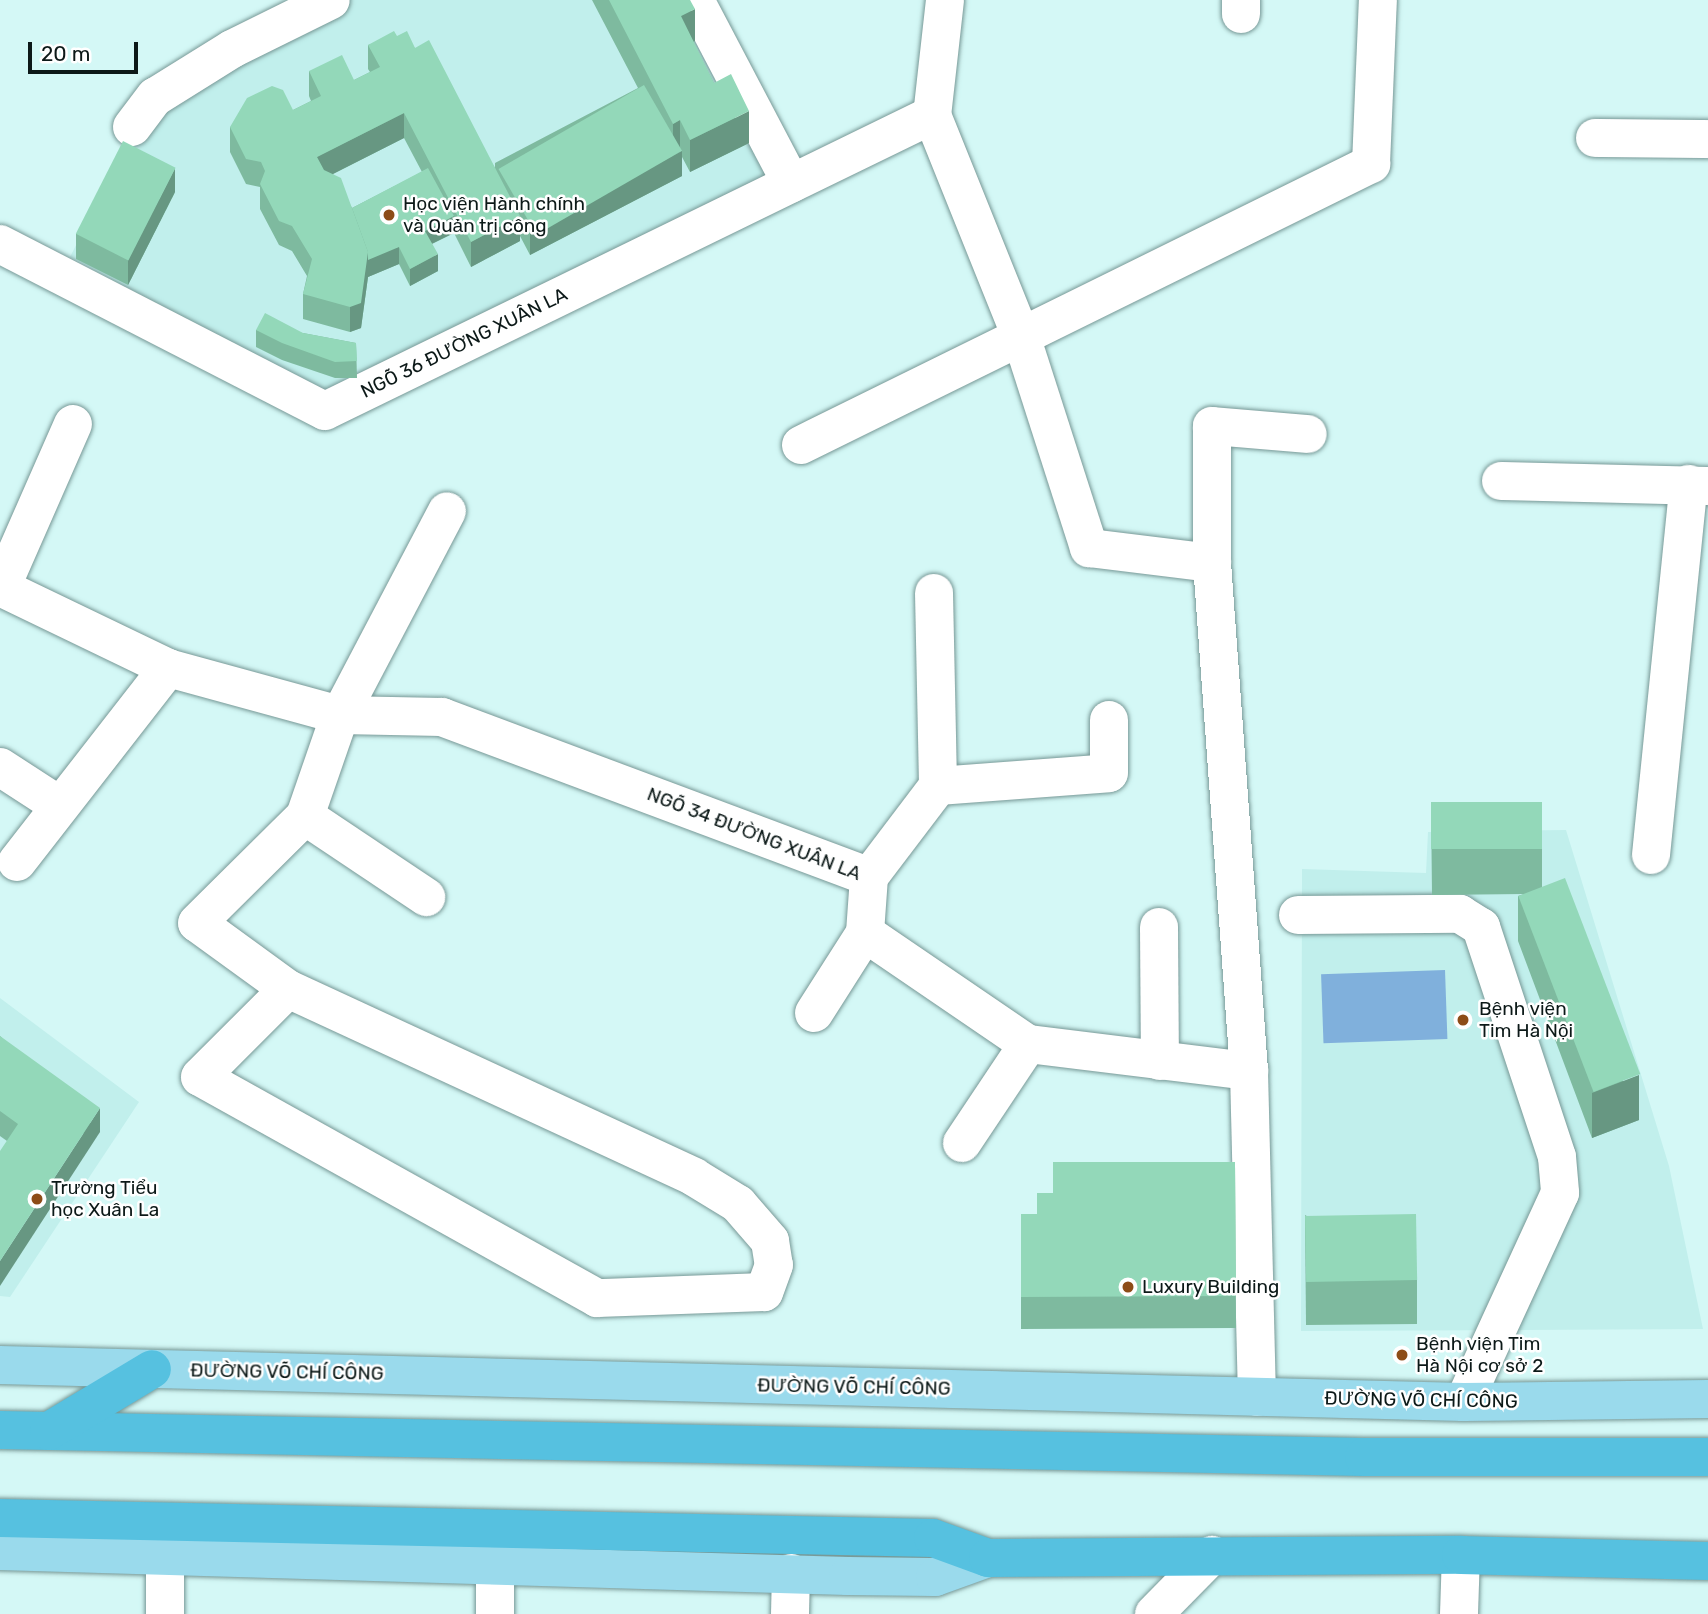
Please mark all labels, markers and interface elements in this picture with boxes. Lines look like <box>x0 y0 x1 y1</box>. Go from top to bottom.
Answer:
scale bar <box>32 28 142 72</box>
text: 20 m <box>41 41 90 66</box>
place label: Học viện Hành chính và Quản trị công <box>403 193 586 237</box>
marker: Học viện Hành chính và Quản trị công <box>381 207 397 223</box>
street label: NGÕ 36 ĐƯỜNG XUÂN LA <box>357 283 571 403</box>
street label: NGÕ 34 ĐƯỜNG XUÂN LA <box>644 783 864 885</box>
place label: Bệnh viện Tim Hà Nội <box>1479 998 1573 1042</box>
marker: Bệnh viện Tim Hà Nội <box>1453 1010 1473 1030</box>
place label: Trường Tiểu học Xuân La <box>51 1177 159 1221</box>
marker: Trường Tiểu học Xuân La <box>29 1191 45 1207</box>
place label: Luxury Building <box>1142 1276 1280 1298</box>
marker: Luxury Building <box>1120 1279 1136 1295</box>
place label: Bệnh viện Tim Hà Nội cơ sở 2 <box>1416 1333 1543 1377</box>
marker: Bệnh viện Tim Hà Nội cơ sở 2 <box>1394 1347 1410 1363</box>
street label: ĐƯỜNG VÕ CHÍ CÔNG <box>190 1359 384 1385</box>
street label: ĐƯỜNG VÕ CHÍ CÔNG <box>757 1374 951 1400</box>
street label: ĐƯỜNG VÕ CHÍ CÔNG <box>1324 1387 1518 1413</box>

